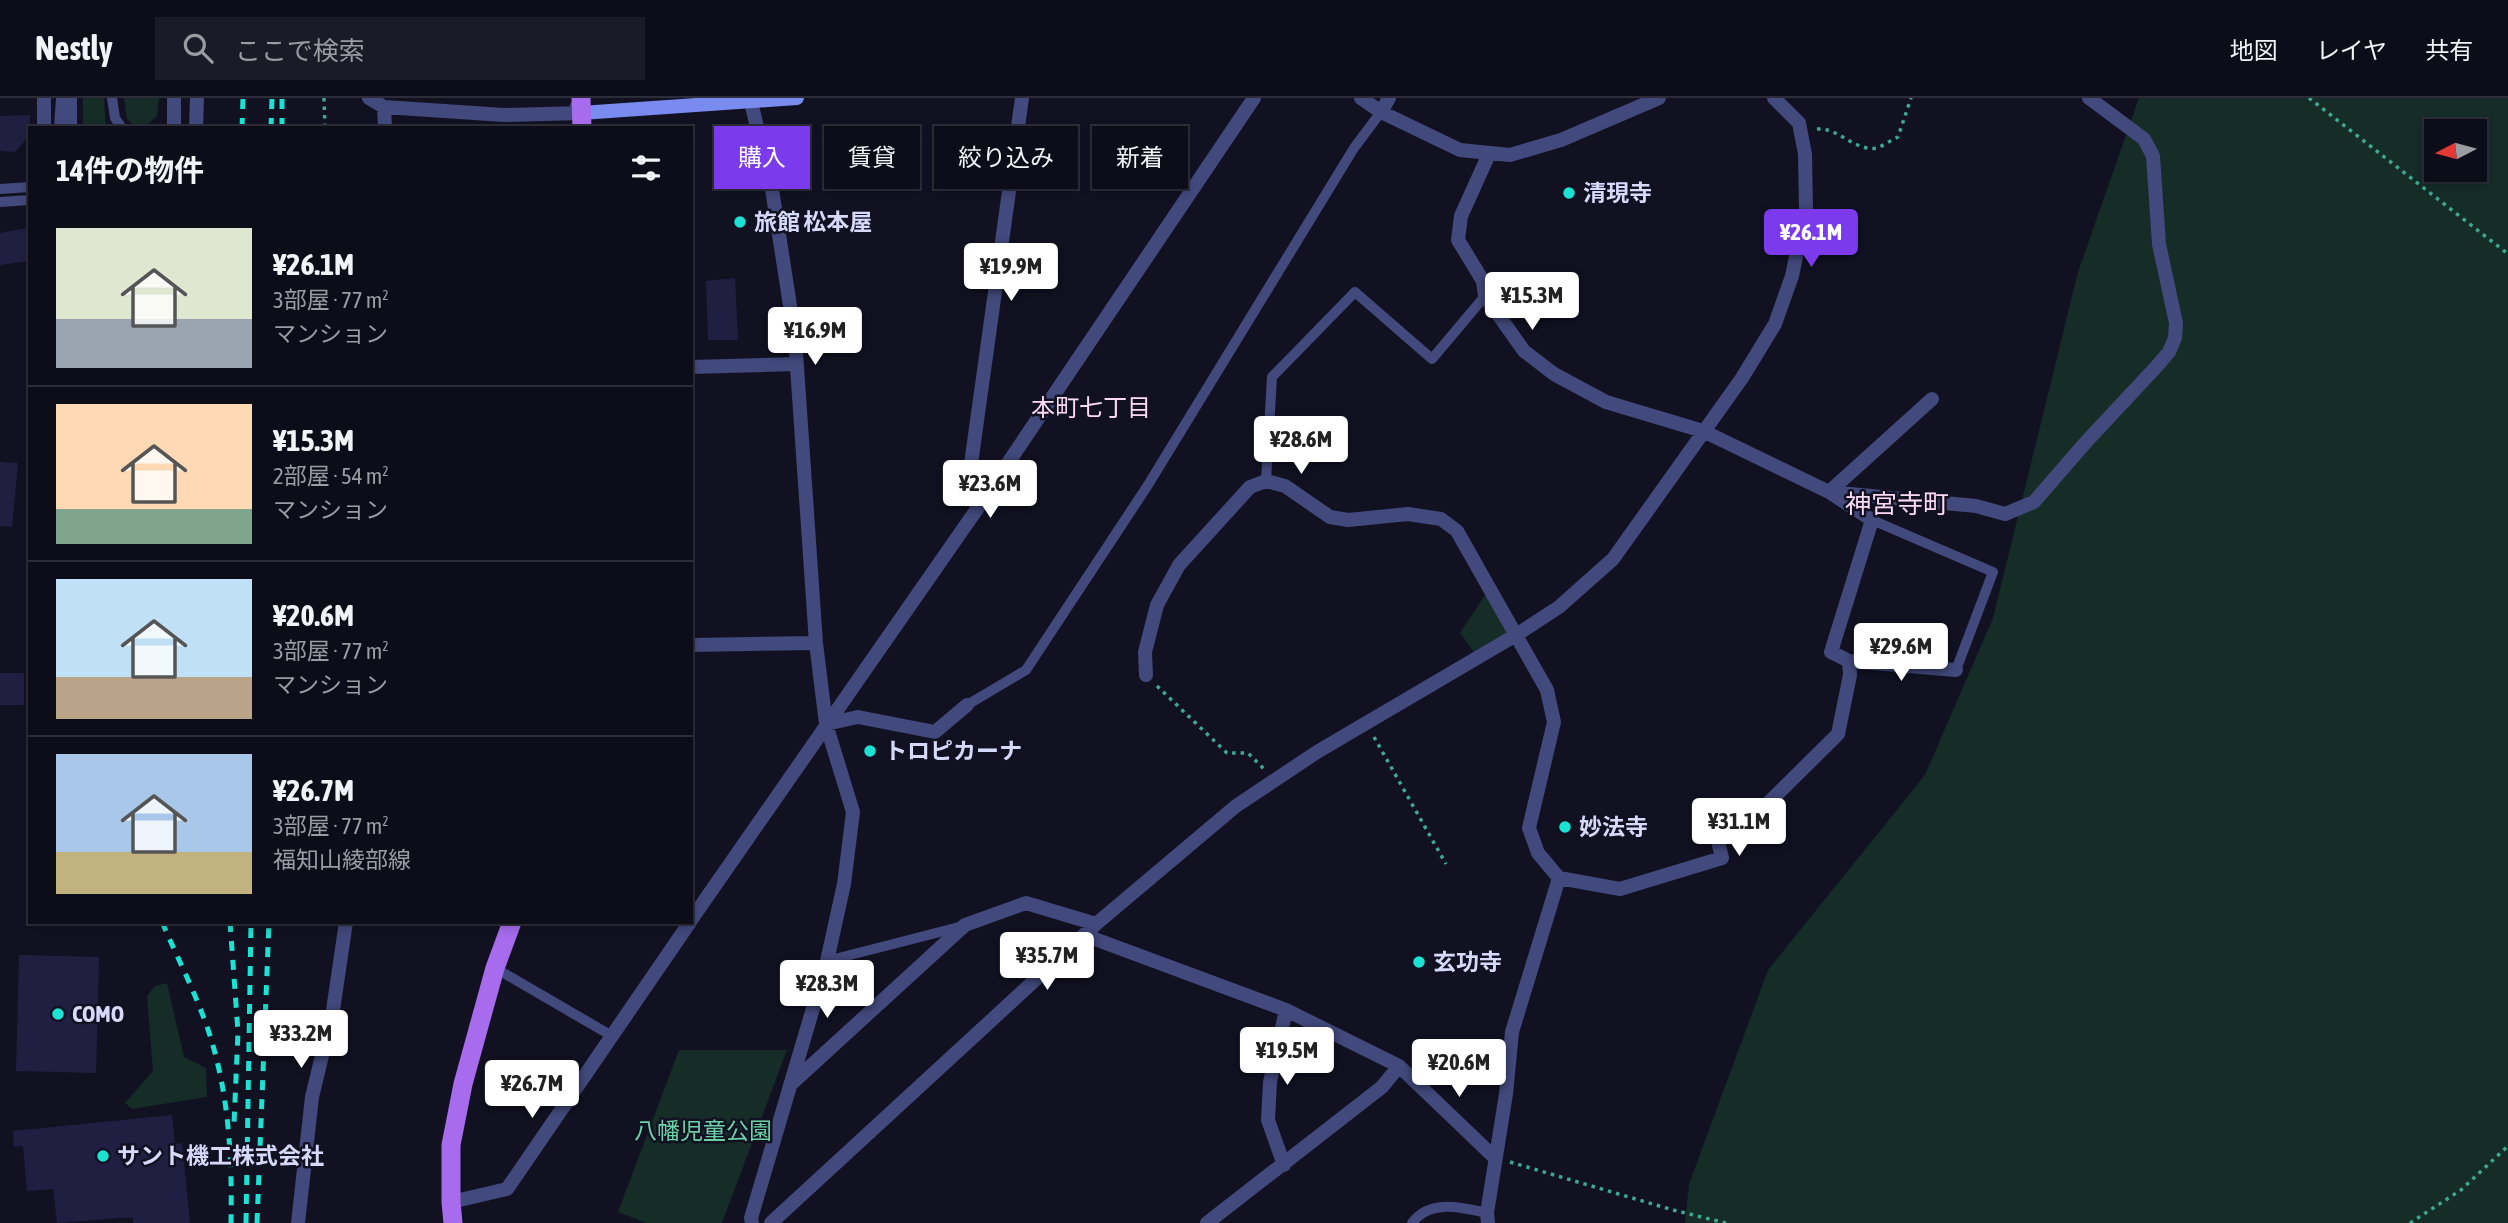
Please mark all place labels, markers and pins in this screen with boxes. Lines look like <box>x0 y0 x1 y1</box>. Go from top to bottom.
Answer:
place label: 清現寺 <box>1583 180 1652 206</box>
marker: 清現寺 <box>1561 185 1577 201</box>
place label: 旅館 松本屋 <box>754 209 872 235</box>
pin: ¥26.1M <box>1754 209 1868 269</box>
marker: 旅館 松本屋 <box>732 214 748 230</box>
pin: ¥19.9M <box>954 244 1068 303</box>
pin: ¥15.3M <box>1475 272 1589 332</box>
pin: ¥16.9M <box>758 308 872 367</box>
pin: ¥28.6M <box>1244 416 1358 476</box>
pin: ¥23.6M <box>933 460 1047 520</box>
pin: ¥29.6M <box>1844 624 1958 683</box>
place label: トロピカーナ <box>884 738 1022 764</box>
marker: トロピカーナ <box>862 743 878 759</box>
pin: ¥31.1M <box>1682 798 1796 858</box>
place label: 妙法寺 <box>1579 814 1648 840</box>
marker: 妙法寺 <box>1557 819 1573 835</box>
pin: ¥35.7M <box>990 932 1104 992</box>
place label: 玄功寺 <box>1433 949 1502 975</box>
marker: 玄功寺 <box>1411 954 1427 970</box>
pin: ¥28.3M <box>770 960 884 1020</box>
place label: COMO <box>72 1001 124 1027</box>
marker: COMO <box>50 1006 66 1022</box>
pin: ¥33.2M <box>244 1010 358 1070</box>
pin: ¥19.5M <box>1230 1028 1344 1087</box>
pin: ¥20.6M <box>1402 1040 1516 1099</box>
pin: ¥26.7M <box>475 1060 589 1120</box>
place label: サント機工株式会社 <box>117 1143 324 1169</box>
marker: サント機工株式会社 <box>95 1148 111 1164</box>

